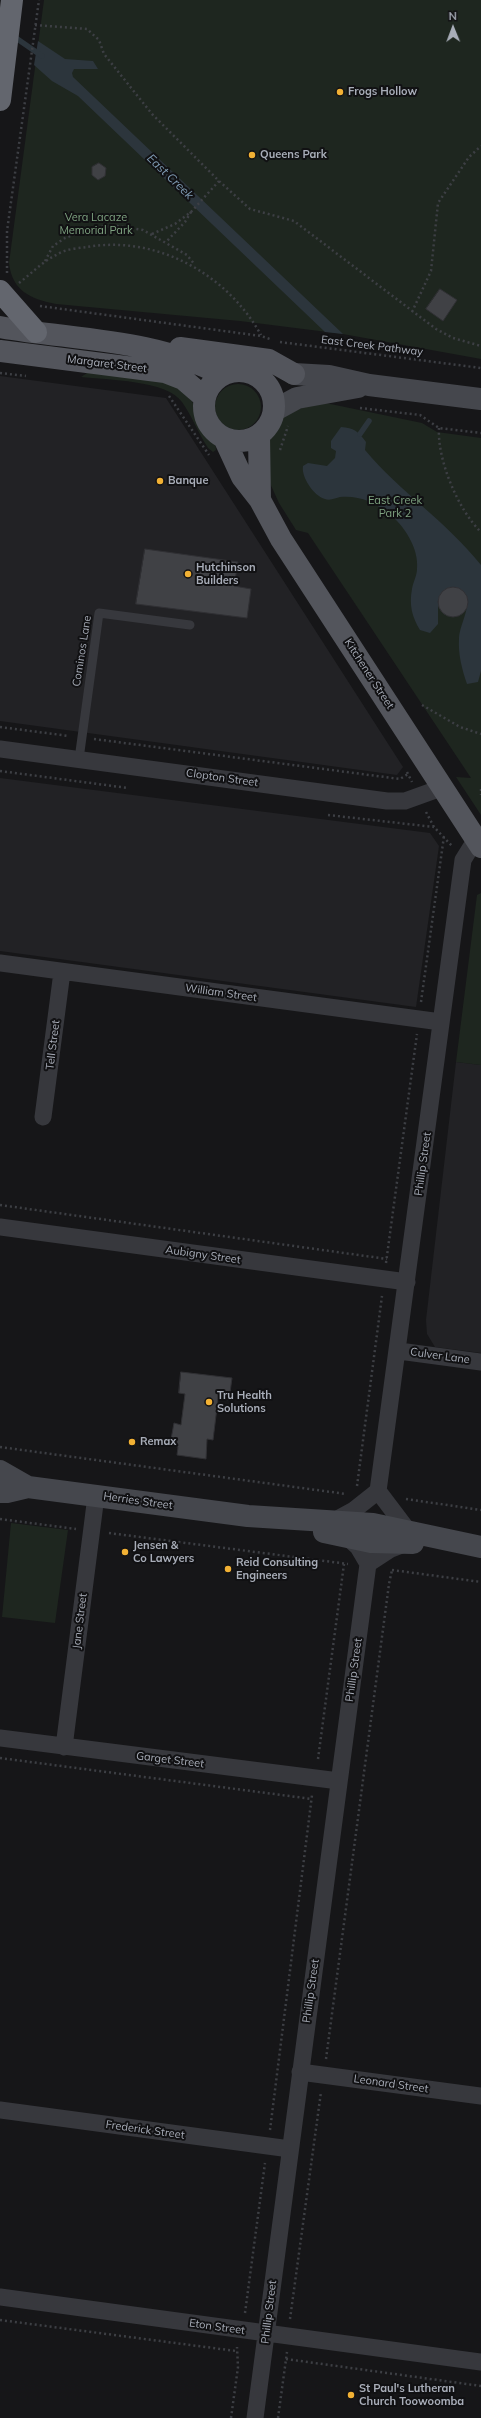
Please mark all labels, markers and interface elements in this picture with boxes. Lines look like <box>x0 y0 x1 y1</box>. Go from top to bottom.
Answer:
north arrow <box>433 8 473 48</box>
text: N <box>449 9 457 23</box>
place label: Frogs Hollow <box>348 85 417 99</box>
marker: Frogs Hollow <box>335 87 345 97</box>
place label: Queens Park <box>260 148 327 162</box>
marker: Queens Park <box>247 150 257 160</box>
water label: East Creek <box>144 151 196 203</box>
park label: Vera Lacaze Memorial Park <box>59 211 133 237</box>
street label: East Creek Pathway <box>320 333 424 359</box>
street label: Margaret Street <box>66 353 148 375</box>
place label: Banque <box>168 474 208 488</box>
marker: Banque <box>155 476 165 486</box>
park label: East Creek Park 2 <box>368 494 422 520</box>
place label: Hutchinson Builders <box>196 561 256 587</box>
marker: Hutchinson Builders <box>183 569 193 579</box>
street label: Cominos Lane <box>70 615 94 687</box>
street label: Kitchener Street <box>341 636 397 712</box>
street label: Clopton Street <box>185 766 259 790</box>
street label: William Street <box>184 981 258 1005</box>
street label: Tell Street <box>43 1019 63 1071</box>
street label: Phillip Street <box>412 1131 434 1197</box>
street label: Aubigny Street <box>165 1243 241 1267</box>
street label: Culver Lane <box>409 1345 471 1367</box>
place label: Tru Health Solutions <box>217 1389 272 1415</box>
marker: Tru Health Solutions <box>204 1397 214 1407</box>
place label: Remax <box>140 1435 176 1449</box>
marker: Remax <box>127 1437 137 1447</box>
street label: Herries Street <box>103 1490 173 1512</box>
place label: Jensen & Co Lawyers <box>133 1539 194 1565</box>
marker: Jensen & Co Lawyers <box>120 1547 130 1557</box>
place label: Reid Consulting Engineers <box>236 1556 318 1582</box>
marker: Reid Consulting Engineers <box>223 1564 233 1574</box>
street label: Jane Street <box>70 1592 90 1650</box>
street label: Phillip Street <box>343 1637 365 1703</box>
street label: Garget Street <box>135 1749 205 1771</box>
street label: Phillip Street <box>300 1958 322 2024</box>
street label: Leonard Street <box>353 2072 429 2096</box>
street label: Frederick Street <box>105 2118 185 2142</box>
street label: Phillip Street <box>259 2279 279 2345</box>
street label: Eton Street <box>188 2317 246 2337</box>
place label: St Paul's Lutheran Church Toowoomba <box>359 2382 464 2408</box>
marker: St Paul's Lutheran Church Toowoomba <box>346 2390 356 2400</box>

